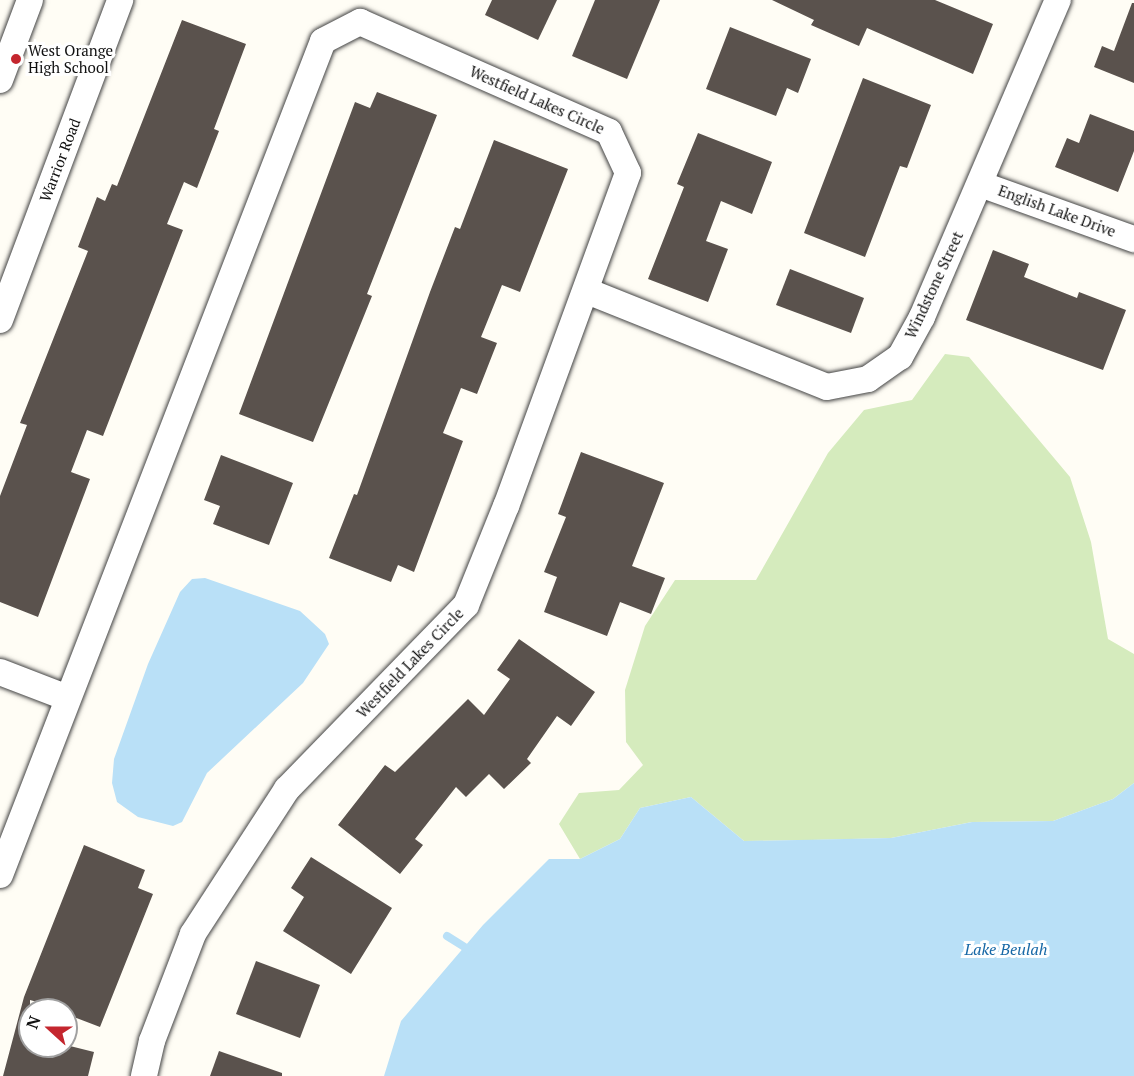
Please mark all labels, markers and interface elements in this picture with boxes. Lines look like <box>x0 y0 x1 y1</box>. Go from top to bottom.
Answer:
place label: West Orange High School <box>28 41 113 76</box>
marker: West Orange High School <box>9 52 23 66</box>
street label: Westfield Lakes Circle <box>467 62 607 138</box>
street label: Warrior Road <box>36 116 84 204</box>
street label: English Lake Drive <box>996 181 1118 241</box>
street label: Windstone Street <box>901 229 967 341</box>
street label: Westfield Lakes Circle <box>353 604 467 722</box>
water label: Lake Beulah <box>964 939 1048 959</box>
north arrow <box>18 998 78 1058</box>
text: N <box>21 1013 46 1032</box>

